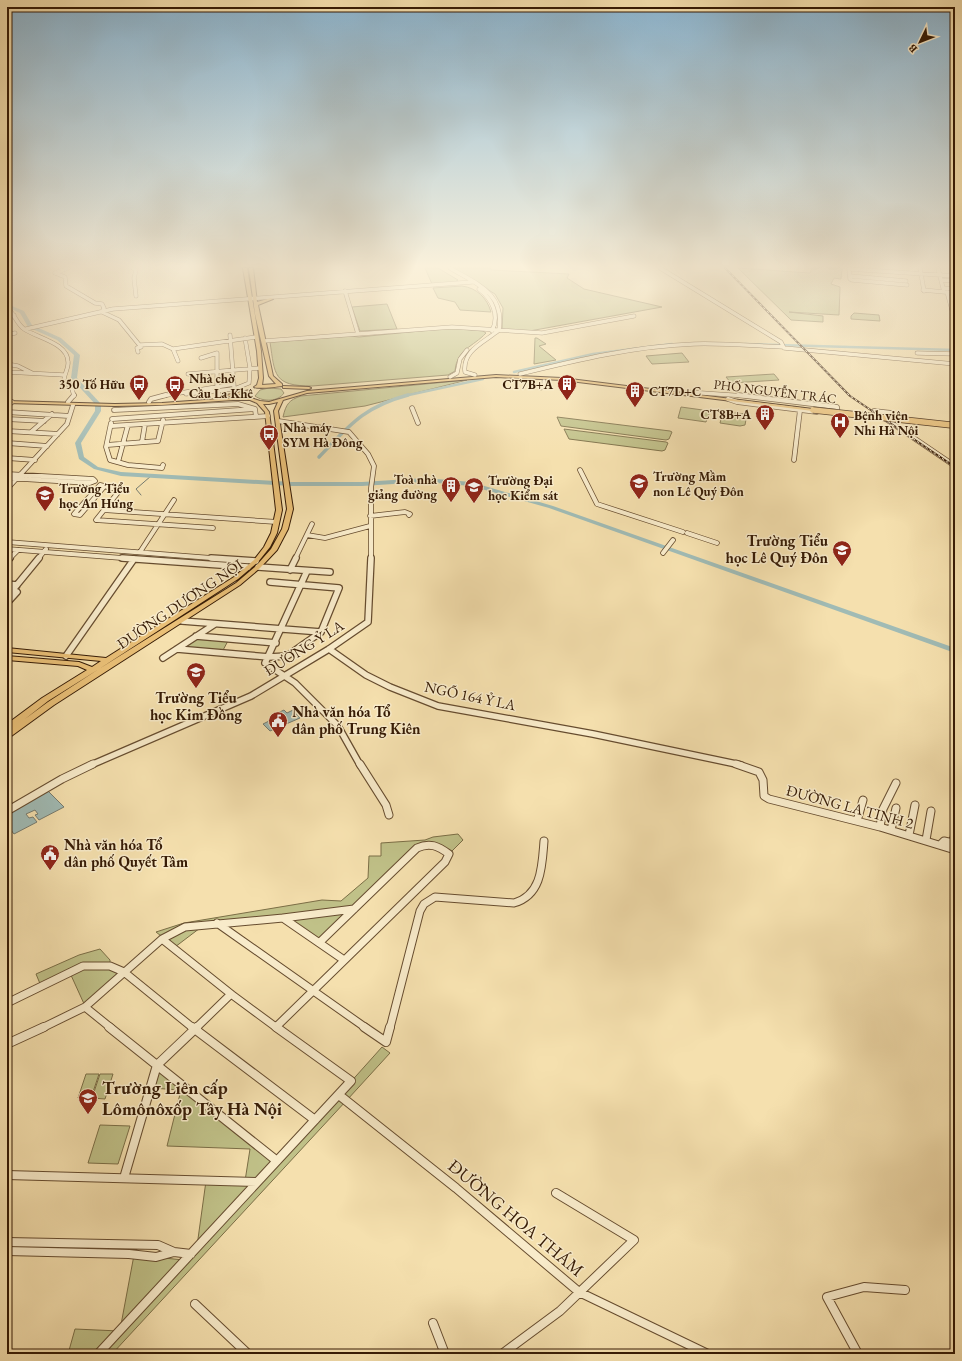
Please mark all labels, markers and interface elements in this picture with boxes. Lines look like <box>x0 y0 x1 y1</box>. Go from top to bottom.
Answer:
north arrow <box>900 22 940 62</box>
text: B <box>905 41 920 56</box>
place label: Nhà chờ Cầu La Khê <box>189 370 254 402</box>
bus stop icon: 350 Tố Hữu <box>128 373 150 401</box>
building icon: CT7B+A <box>556 373 578 401</box>
bus stop icon: Nhà chờ Cầu La Khê <box>164 374 186 402</box>
street label: PHỐ NGUYỄN TRÁC <box>713 375 837 407</box>
place label: 350 Tố Hữu <box>59 376 126 393</box>
place label: CT7B+A <box>503 376 554 393</box>
building icon: CT7D+C <box>624 380 646 408</box>
place label: CT7D+C <box>649 383 701 400</box>
building icon: CT8B+A <box>754 403 776 431</box>
place label: CT8B+A <box>701 406 752 423</box>
place label: Bệnh viện Nhi Hà Nội <box>854 407 919 439</box>
hospital icon: Bệnh viện Nhi Hà Nội <box>829 411 851 439</box>
place label: Nhà máy SYM Hà Đông <box>283 419 363 451</box>
bus stop icon: Nhà máy SYM Hà Đông <box>258 423 280 451</box>
place label: Trường Mầm non Lê Quý Đôn <box>653 468 745 500</box>
place label: Toà nhà giảng đường <box>368 471 437 503</box>
place label: Trường Đại học Kiểm sát <box>488 472 558 504</box>
school or university icon: Trường Mầm non Lê Quý Đôn <box>628 472 650 500</box>
building icon: Toà nhà giảng đường <box>440 475 462 503</box>
school or university icon: Trường Đại học Kiểm sát <box>463 476 485 504</box>
place label: Trường Tiểu học An Hưng <box>59 480 133 512</box>
school or university icon: Trường Tiểu học An Hưng <box>34 484 56 512</box>
place label: Trường Tiểu học Lê Quý Đôn <box>726 531 829 567</box>
school or university icon: Trường Tiểu học Lê Quý Đôn <box>831 539 853 567</box>
street label: ĐƯỜNG DƯƠNG NỘI <box>113 554 246 653</box>
street label: ĐƯỜNG Ỷ LA <box>260 615 348 680</box>
school or university icon: Trường Tiểu học Kim Đồng <box>185 661 207 689</box>
street label: NGÕ 164 Ỷ LA <box>423 677 518 715</box>
place label: Trường Tiểu học Kim Đồng <box>150 688 243 724</box>
place label: Nhà văn hóa Tổ dân phố Trung Kiên <box>292 702 421 738</box>
public building icon: Nhà văn hóa Tổ dân phố Trung Kiên <box>267 710 289 738</box>
street label: ĐƯỜNG LA TINH 2 <box>784 780 917 833</box>
place label: Nhà văn hóa Tổ dân phố Quyết Tâm <box>64 835 188 871</box>
public building icon: Nhà văn hóa Tổ dân phố Quyết Tâm <box>39 843 61 871</box>
place label: Trường Liên cấp Lômônôxốp Tây Hà Nội <box>102 1076 283 1120</box>
school or university icon: Trường Liên cấp Lômônôxốp Tây Hà Nội <box>77 1087 99 1115</box>
street label: ĐƯỜNG HOA THÁM <box>444 1154 589 1281</box>

